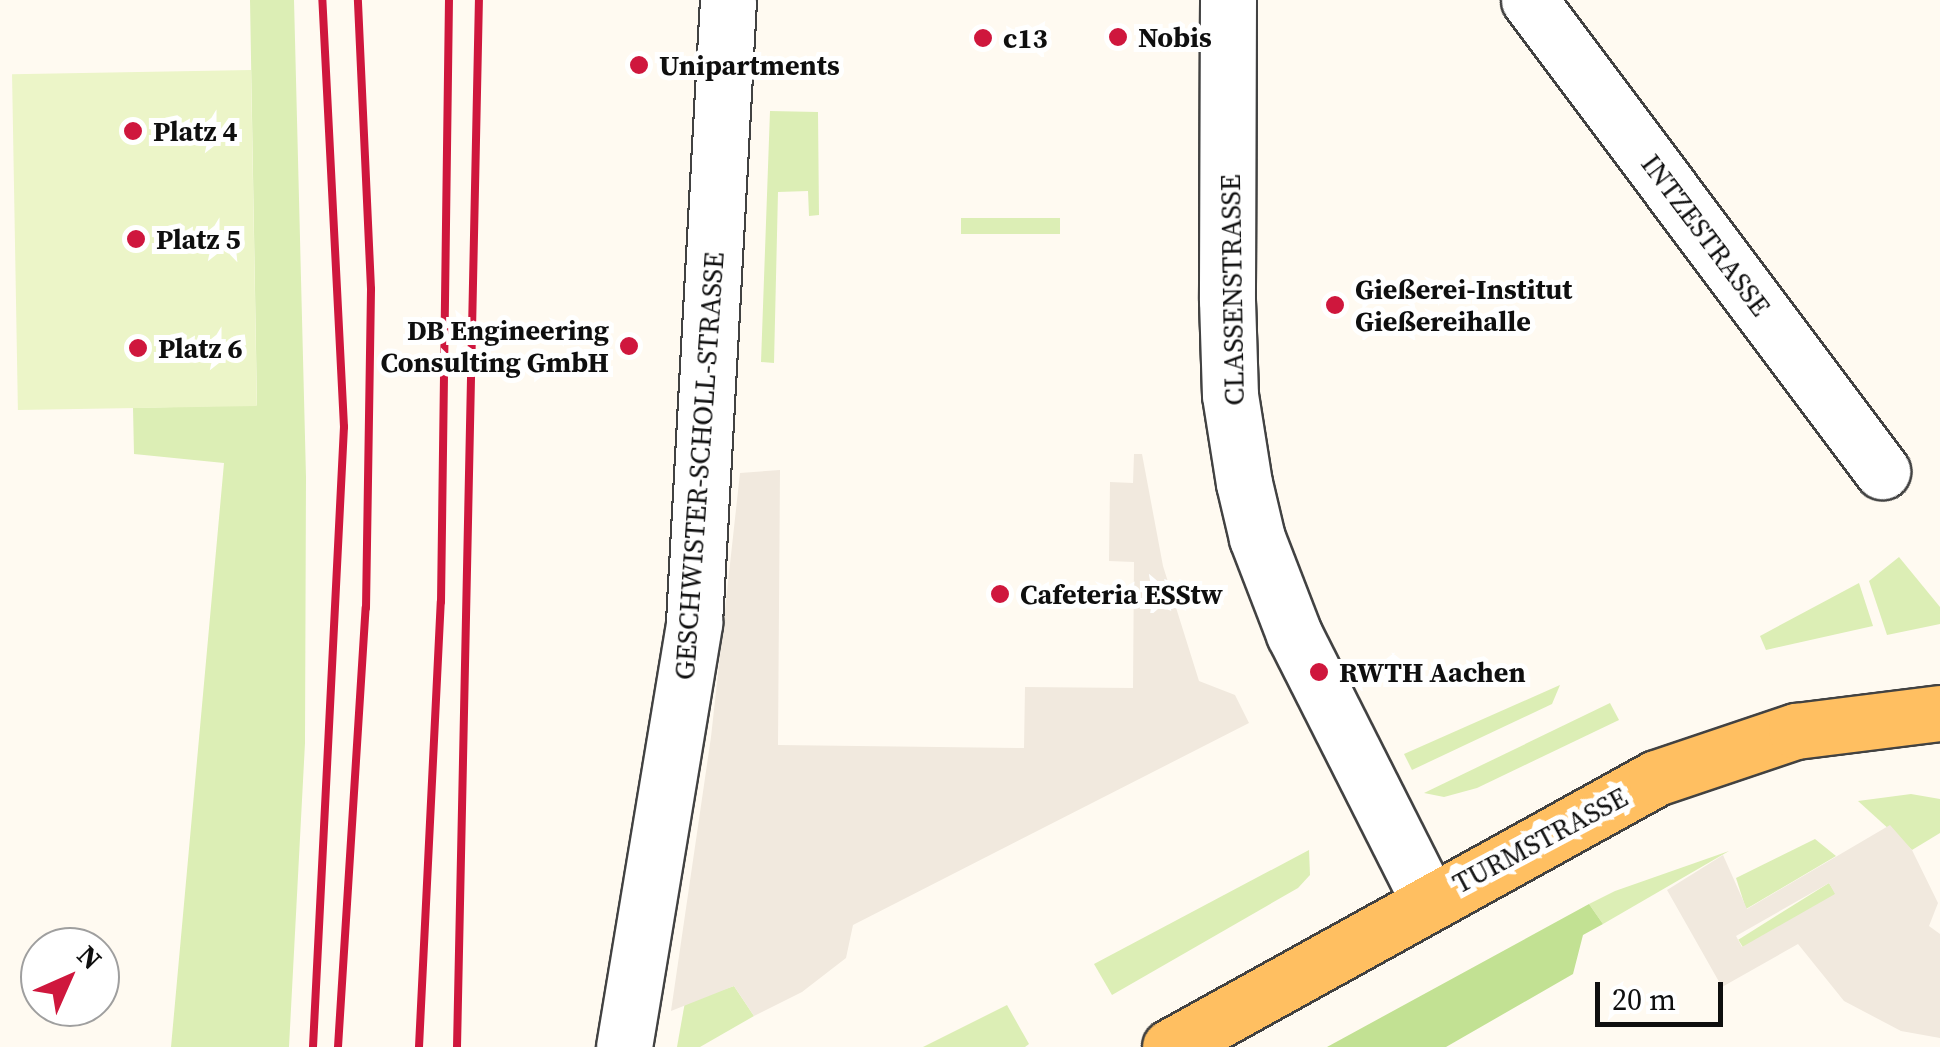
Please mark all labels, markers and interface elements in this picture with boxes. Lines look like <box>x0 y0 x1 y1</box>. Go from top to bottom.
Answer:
place label: Nobis <box>1138 20 1212 54</box>
place label: c13 <box>1003 21 1048 55</box>
marker: Nobis <box>1107 26 1129 48</box>
marker: c13 <box>972 27 994 49</box>
place label: Unipartments <box>659 48 840 82</box>
marker: Unipartments <box>628 54 650 76</box>
place label: Platz 4 <box>153 114 238 148</box>
marker: Platz 4 <box>122 120 144 142</box>
street label: INTZESTRASSE <box>1634 148 1778 322</box>
street label: CLASSENSTRASSE <box>1213 174 1251 406</box>
place label: Platz 5 <box>156 222 241 256</box>
marker: Platz 5 <box>125 228 147 250</box>
street label: GESCHWISTER-SCHOLL-STRASSE <box>667 251 731 681</box>
place label: Gießerei-Institut Gießereihalle <box>1355 272 1572 338</box>
marker: Gießerei-Institut Gießereihalle <box>1324 294 1346 316</box>
place label: DB Engineering Consulting GmbH <box>380 313 609 379</box>
place label: Platz 6 <box>158 331 243 365</box>
marker: DB Engineering Consulting GmbH <box>618 335 640 357</box>
marker: Platz 6 <box>127 337 149 359</box>
place label: Cafeteria ESStw <box>1020 577 1223 611</box>
marker: Cafeteria ESStw <box>989 583 1011 605</box>
place label: RWTH Aachen <box>1339 655 1526 689</box>
marker: RWTH Aachen <box>1308 661 1330 683</box>
street label: TURMSTRASSE <box>1447 780 1633 900</box>
north arrow <box>20 927 120 1027</box>
text: N <box>69 937 110 978</box>
scale bar <box>1600 962 1728 1024</box>
text: 20 m <box>1612 979 1676 1020</box>

